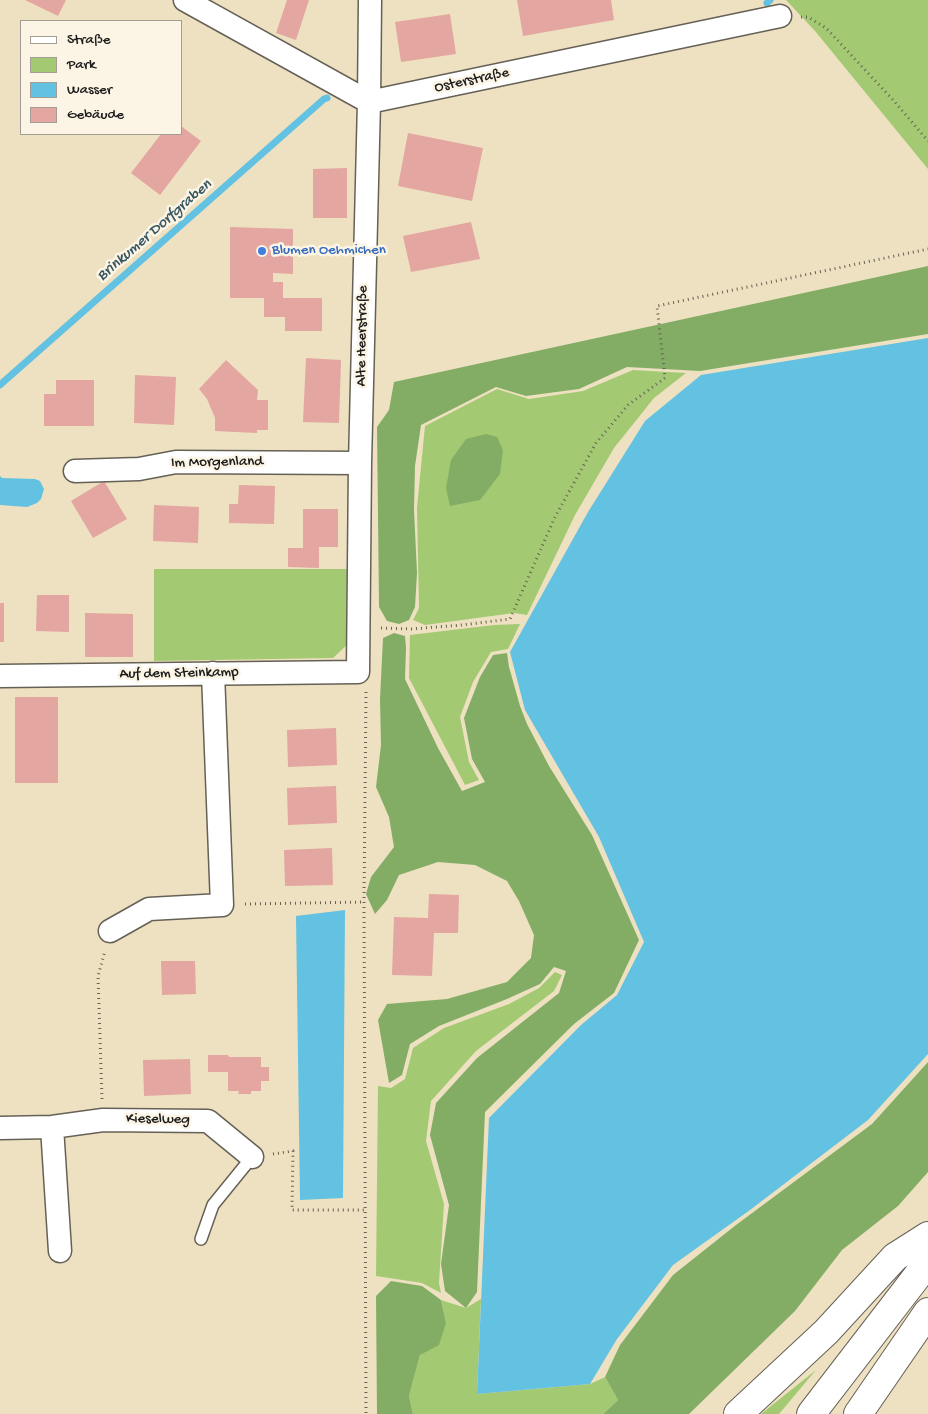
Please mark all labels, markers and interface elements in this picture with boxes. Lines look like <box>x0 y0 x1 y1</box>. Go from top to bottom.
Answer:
legend <box>20 20 182 135</box>
text: Straße <box>67 31 111 49</box>
text: Park <box>67 56 96 74</box>
street label: Osterstraße <box>433 64 511 98</box>
text: Wasser <box>67 81 112 99</box>
text: Gebäude <box>67 106 124 124</box>
water label: Brinkumer Dorfgraben <box>94 176 216 286</box>
place label: Blumen Oehmichen <box>272 242 386 260</box>
marker: Blumen Oehmichen <box>256 245 268 257</box>
street label: Alte Heerstraße <box>353 285 373 387</box>
street label: Im Morgenland <box>171 453 263 473</box>
street label: Auf dem Steinkamp <box>119 664 239 684</box>
street label: Kieselweg <box>126 1110 190 1130</box>

